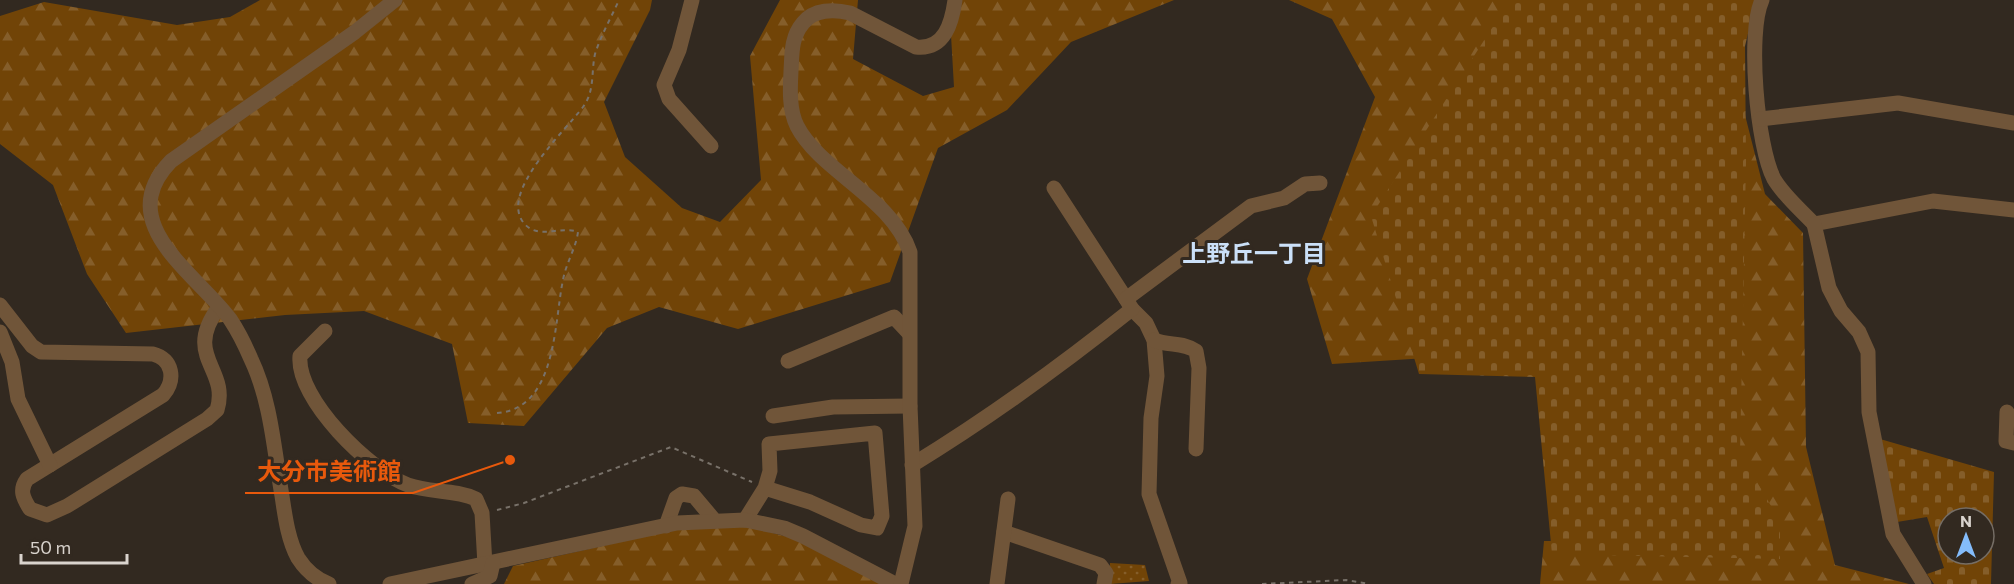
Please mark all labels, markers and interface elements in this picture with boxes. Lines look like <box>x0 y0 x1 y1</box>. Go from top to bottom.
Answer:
district label: 上野丘一丁目 <box>1182 238 1326 267</box>
callout: 大分市美術館 <box>245 451 413 493</box>
text: 大分市美術館 <box>257 456 401 485</box>
north arrow <box>1936 506 1996 566</box>
text: N <box>1960 511 1972 530</box>
scale bar <box>21 527 128 565</box>
text: 50 m <box>30 536 71 558</box>

